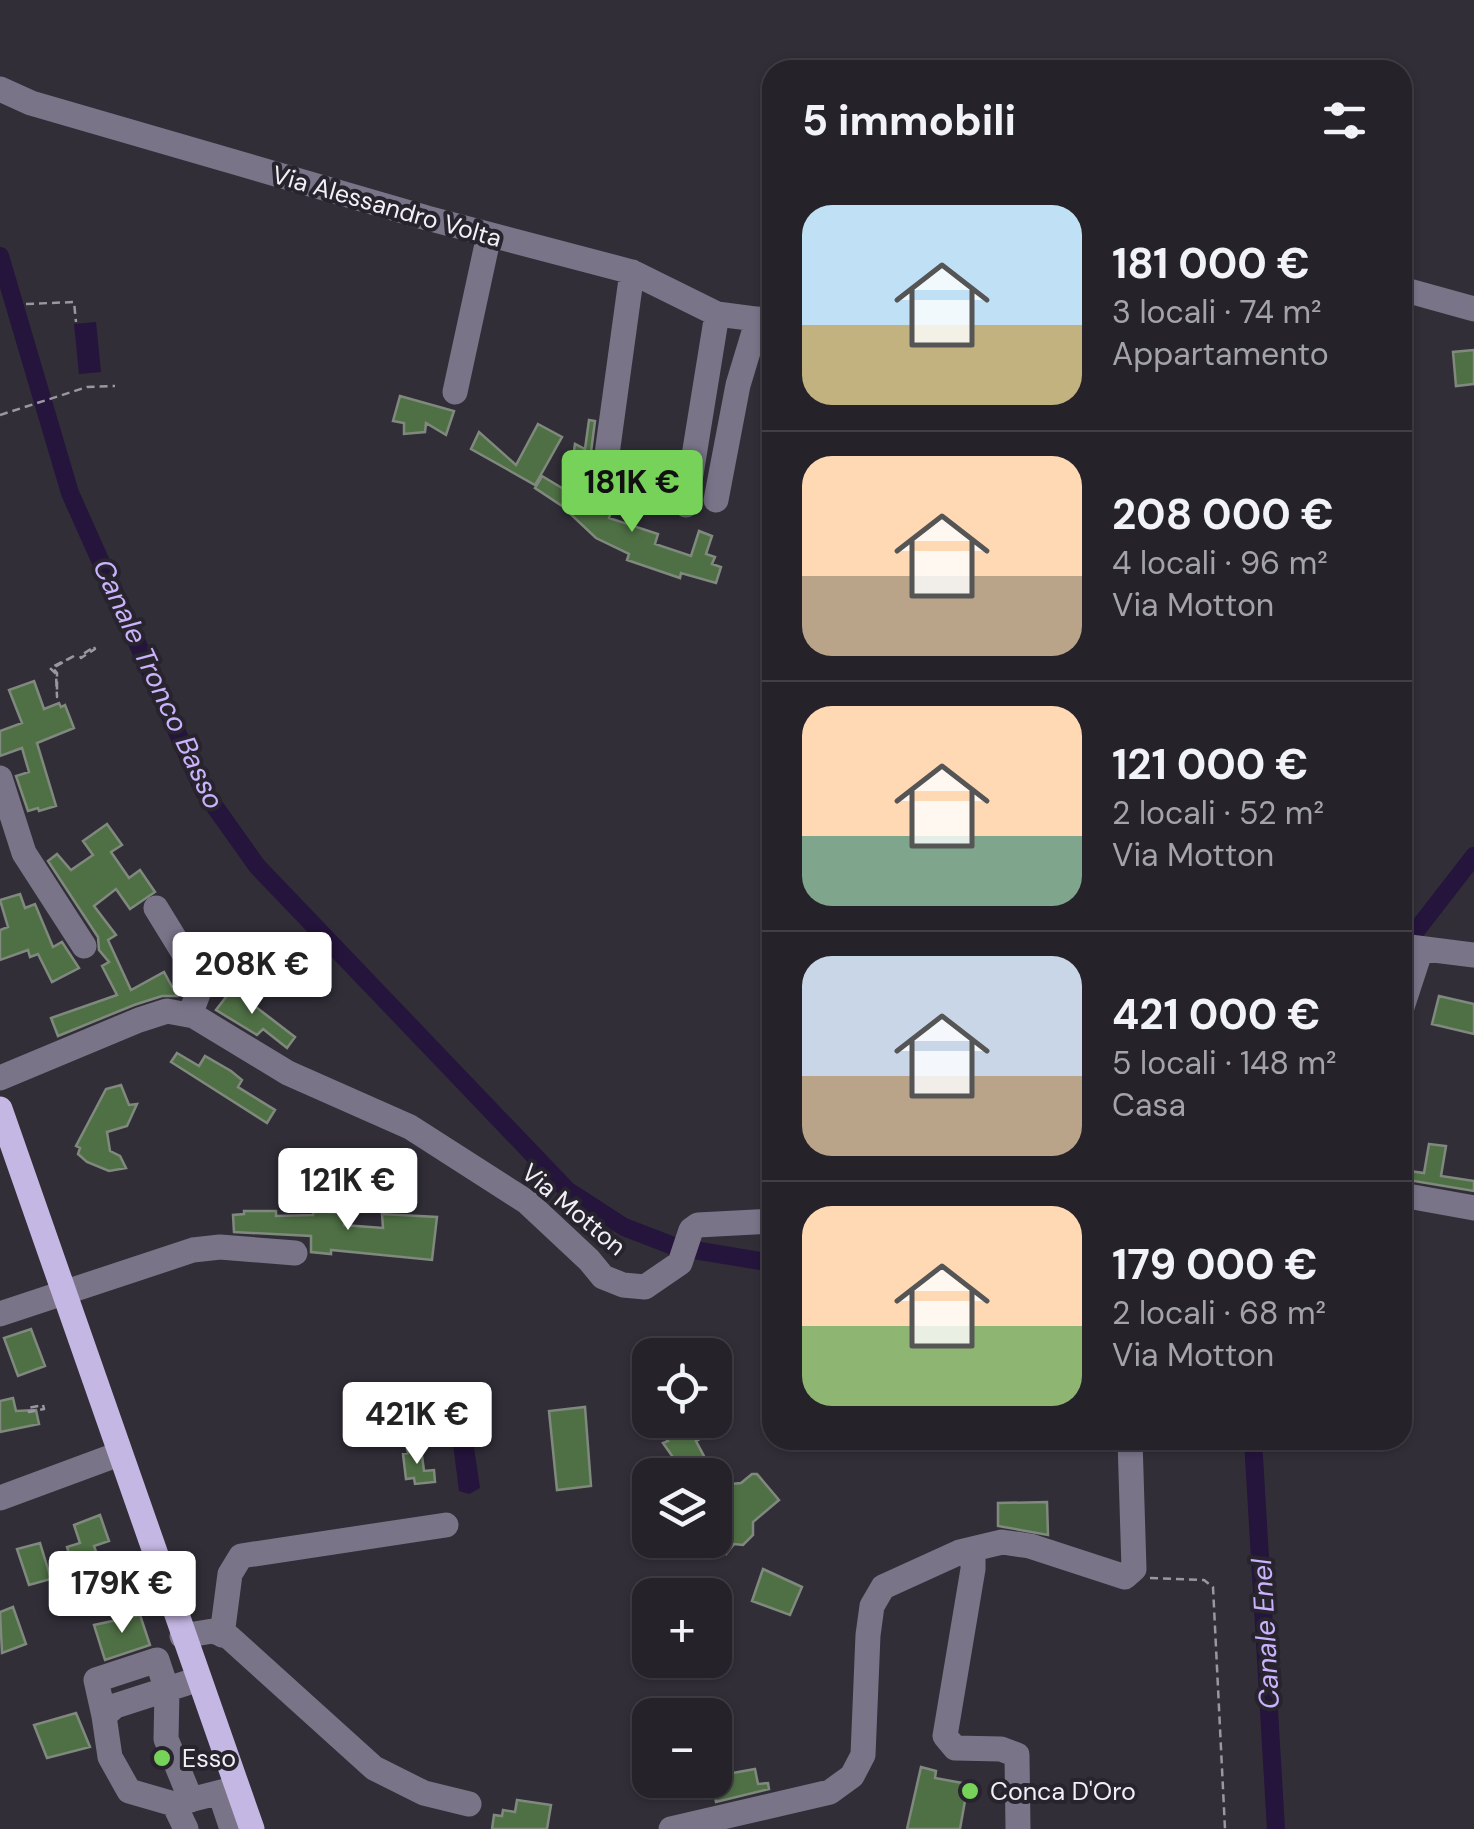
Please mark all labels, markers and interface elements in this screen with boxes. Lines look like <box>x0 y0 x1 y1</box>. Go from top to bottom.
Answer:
text: 5 immobili <box>802 93 1016 148</box>
icon: filters <box>1317 93 1372 148</box>
street label: Via Alessandro Volta <box>268 158 505 255</box>
text: 181 000 € <box>1112 236 1310 291</box>
icon: home <box>882 245 1002 365</box>
text: 3 locali · 74 m² <box>1112 291 1322 333</box>
text: Appartamento <box>1112 333 1329 375</box>
pin: 181K € <box>551 450 713 535</box>
text: 181K € <box>584 461 680 503</box>
text: 208 000 € <box>1112 487 1334 542</box>
icon: home <box>882 496 1002 616</box>
text: 4 locali · 96 m² <box>1112 542 1328 584</box>
water label: Canale Tronco Basso <box>84 553 233 815</box>
text: Via Motton <box>1112 584 1274 626</box>
text: 121 000 € <box>1112 737 1308 792</box>
icon: home <box>882 746 1002 866</box>
text: 2 locali · 52 m² <box>1112 792 1324 834</box>
text: Via Motton <box>1112 834 1274 876</box>
pin: 208K € <box>171 932 333 1017</box>
text: 208K € <box>195 943 309 985</box>
text: 421 000 € <box>1112 987 1320 1042</box>
icon: home <box>882 996 1002 1116</box>
text: 5 locali · 148 m² <box>1112 1042 1336 1084</box>
text: Casa <box>1112 1084 1186 1126</box>
pin: 121K € <box>267 1148 429 1233</box>
street label: Via Motton <box>515 1156 633 1263</box>
text: 121K € <box>300 1159 396 1201</box>
text: 179 000 € <box>1112 1237 1318 1292</box>
icon: home <box>882 1246 1002 1366</box>
text: 2 locali · 68 m² <box>1112 1292 1326 1334</box>
text: Via Motton <box>1112 1334 1274 1376</box>
map controls <box>632 1338 732 1798</box>
button: locate <box>632 1338 732 1438</box>
pin: 421K € <box>336 1382 498 1467</box>
text: 421K € <box>365 1393 469 1435</box>
button: layers <box>632 1458 732 1558</box>
pin: 179K € <box>41 1551 203 1636</box>
water label: Canale Enel <box>1243 1557 1288 1710</box>
text: 179K € <box>71 1562 173 1604</box>
button: + <box>632 1578 732 1678</box>
button: − <box>632 1698 732 1798</box>
place label: Esso <box>182 1742 236 1775</box>
marker: Esso <box>151 1747 173 1769</box>
place label: Conca D'Oro <box>990 1775 1136 1808</box>
marker: Conca D'Oro <box>959 1780 981 1802</box>

